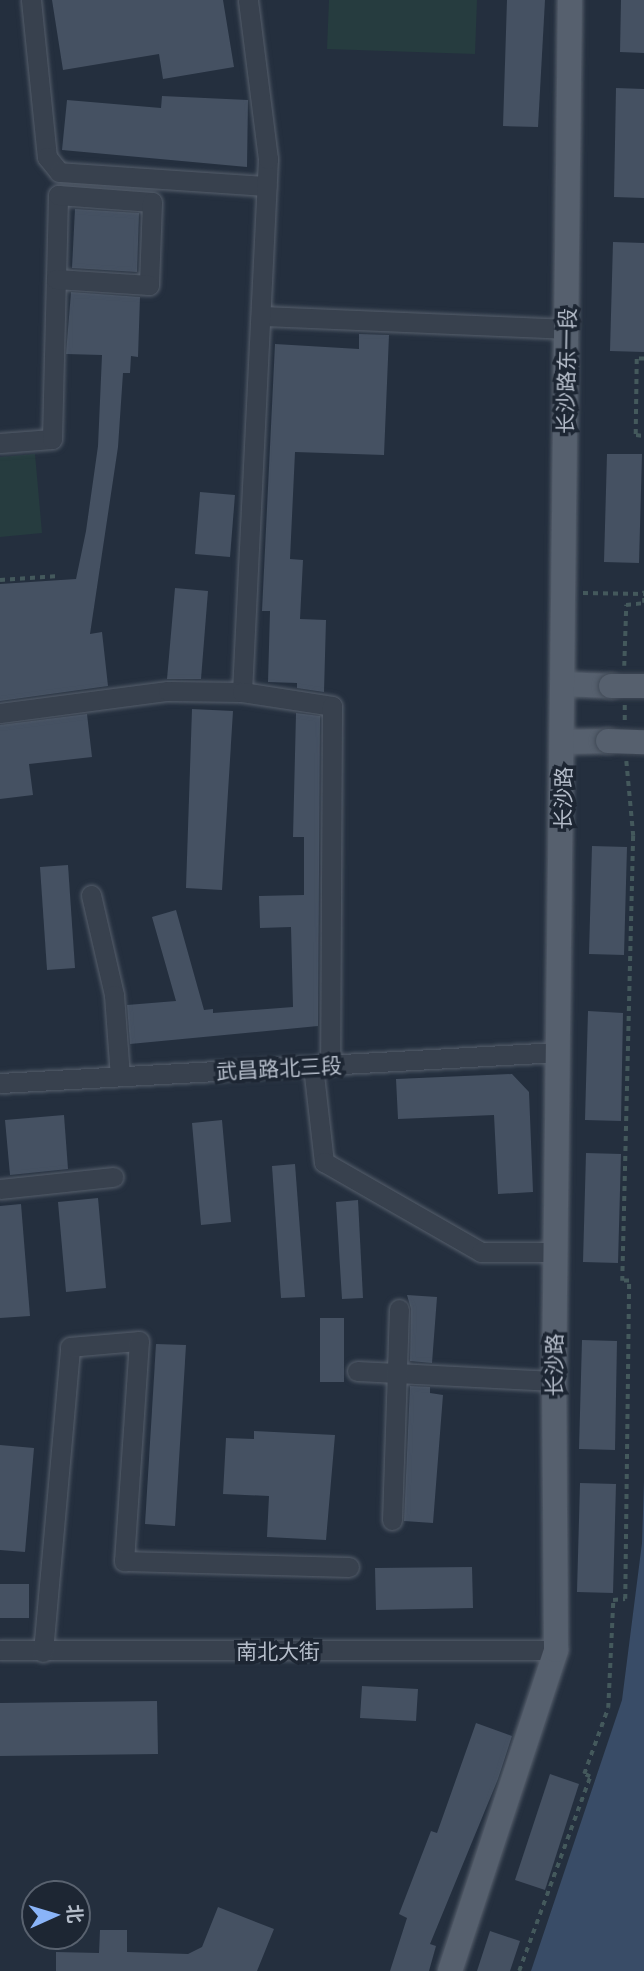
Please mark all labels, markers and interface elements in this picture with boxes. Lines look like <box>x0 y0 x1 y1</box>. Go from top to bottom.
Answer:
street label: 长沙路东一段 <box>552 308 580 434</box>
street label: 长沙路 <box>550 766 576 830</box>
street label: 武昌路北三段 <box>215 1052 343 1084</box>
street label: 长沙路 <box>541 1334 567 1396</box>
street label: 南北大街 <box>236 1638 320 1664</box>
north arrow <box>21 1880 91 1950</box>
text: 北 <box>63 1903 87 1924</box>

